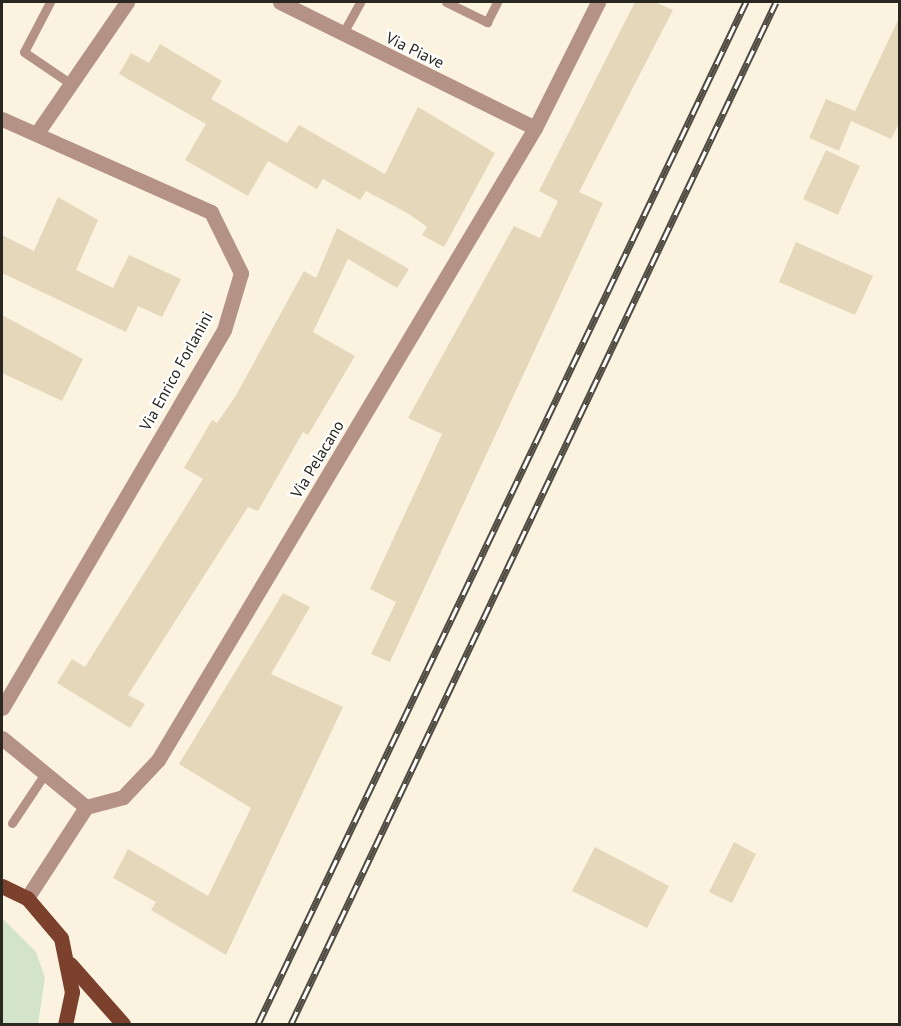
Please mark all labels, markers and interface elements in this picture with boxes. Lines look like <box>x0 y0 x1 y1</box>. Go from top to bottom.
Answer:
street label: Via Piave <box>383 28 447 72</box>
street label: Via Enrico Forlanini <box>135 308 217 434</box>
street label: Via Pelacano <box>286 417 348 501</box>

